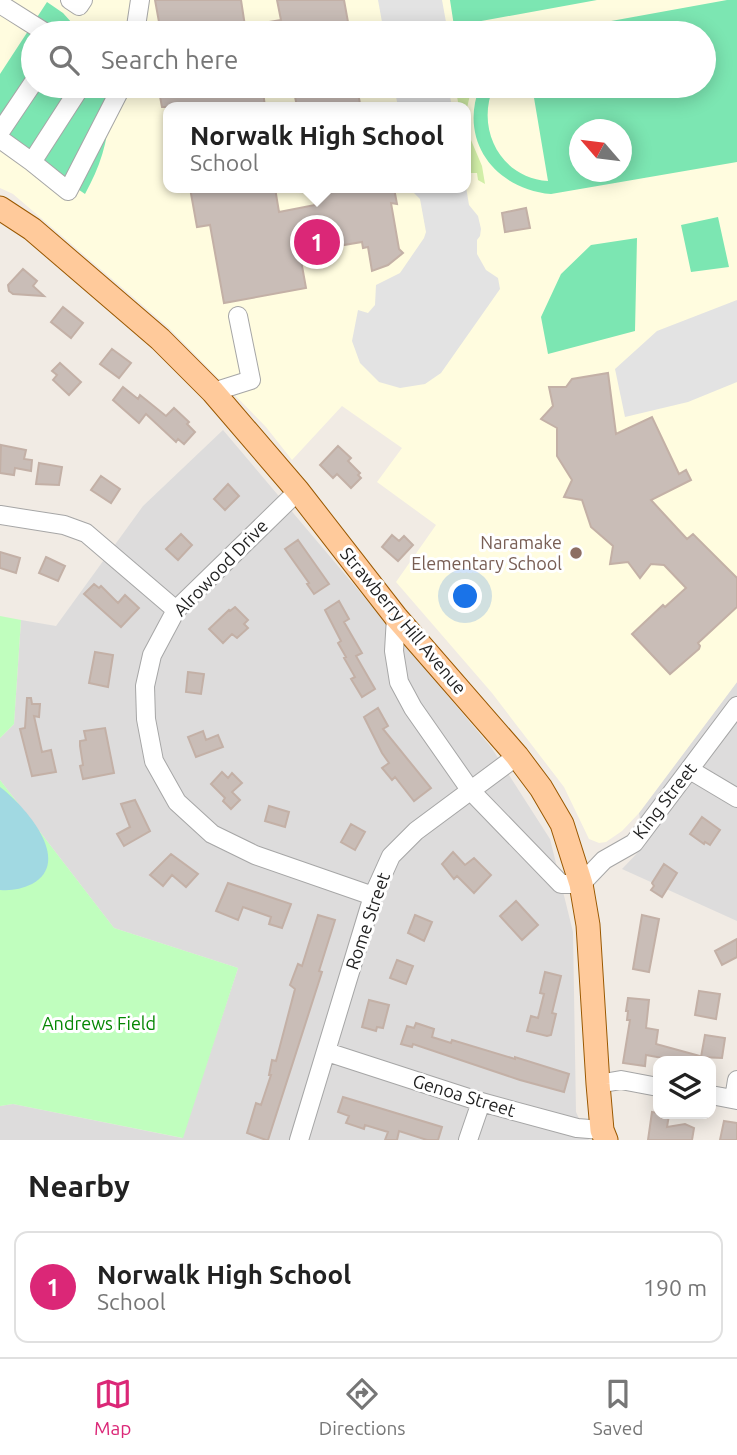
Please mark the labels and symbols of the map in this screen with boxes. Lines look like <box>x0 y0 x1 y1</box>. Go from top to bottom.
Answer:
north arrow <box>569 119 632 182</box>
pin: 1 <box>294 216 340 268</box>
street label: Alrowood Drive <box>169 515 271 620</box>
place label: Naramake Elementary School <box>411 532 562 573</box>
street label: Strawberry Hill Avenue <box>337 543 471 698</box>
marker: Naramake Elementary School <box>568 545 584 561</box>
your location <box>448 579 482 613</box>
street label: King Street <box>628 758 700 842</box>
street label: Rome Street <box>341 869 393 972</box>
park label: Andrews Field <box>42 1013 156 1033</box>
street label: Genoa Street <box>411 1070 518 1120</box>

